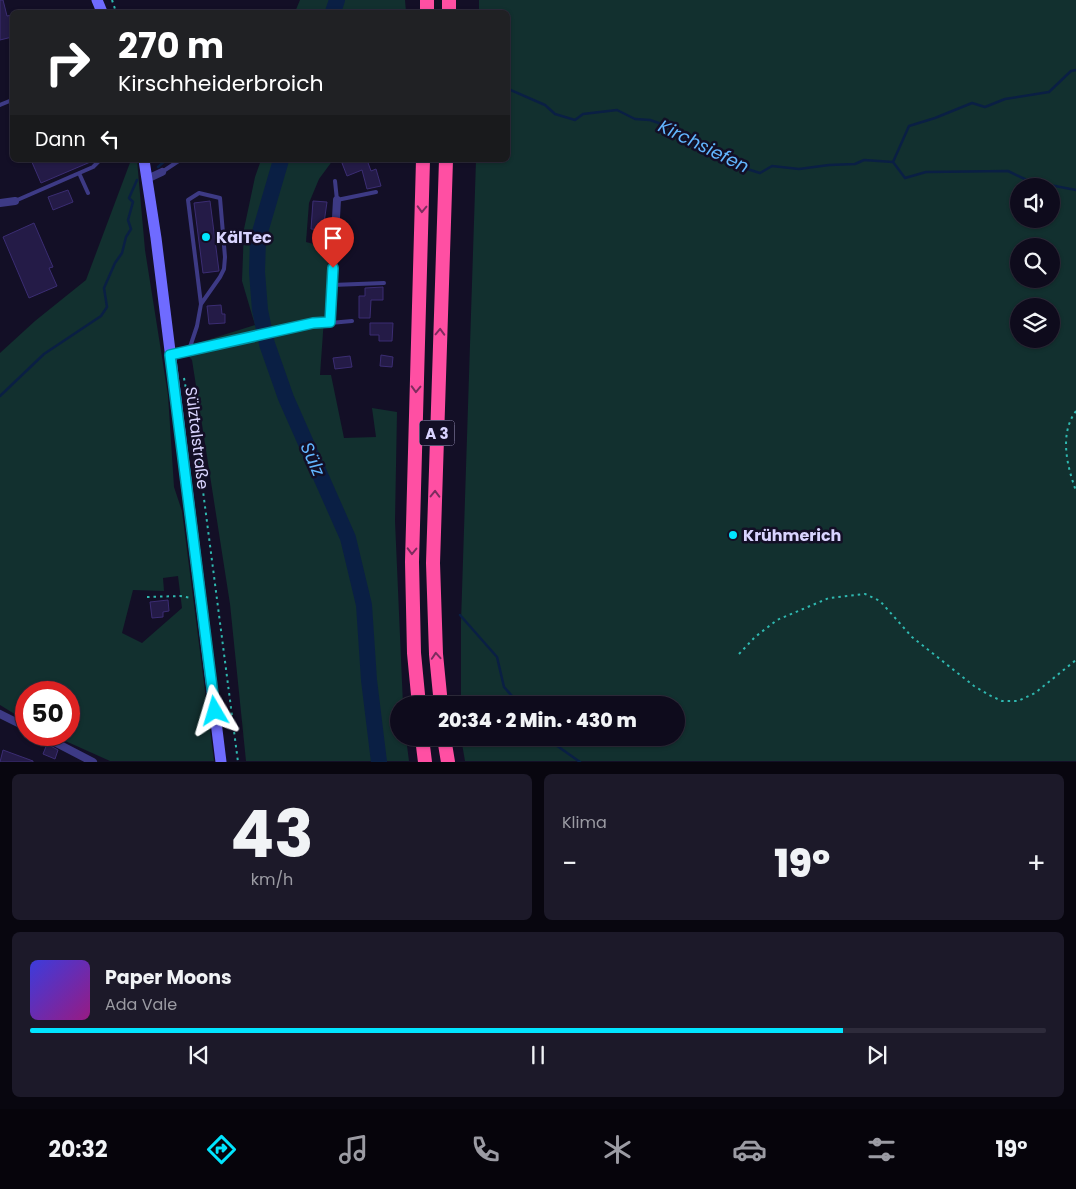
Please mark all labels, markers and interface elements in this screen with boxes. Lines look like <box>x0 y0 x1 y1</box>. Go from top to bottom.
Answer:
text: 270 m <box>118 21 224 70</box>
icon: right <box>35 30 100 95</box>
text: Kirschheiderbroich <box>118 68 324 99</box>
water label: Kirchsiefen <box>654 113 754 179</box>
icon: left <box>96 125 124 153</box>
text: Dann <box>35 126 86 153</box>
map controls <box>1010 178 1060 348</box>
button: sound <box>1010 178 1060 228</box>
one-way arrow <box>416 205 427 213</box>
pin <box>312 217 354 268</box>
icon: arrive <box>319 224 347 252</box>
place label: KälTec <box>216 226 272 249</box>
marker: KälTec <box>200 231 212 243</box>
button: search <box>1010 238 1060 288</box>
button: layers <box>1010 298 1060 348</box>
one-way arrow <box>435 327 446 335</box>
street label: Sülztalstraße <box>179 385 215 491</box>
one-way arrow <box>411 385 421 393</box>
road number: A 3 <box>420 420 454 446</box>
water label: Sülz <box>295 438 332 481</box>
one-way arrow <box>430 490 440 498</box>
place label: Krühmerich <box>743 524 841 547</box>
marker: Krühmerich <box>727 529 739 541</box>
one-way arrow <box>407 548 417 555</box>
one-way arrow <box>431 652 442 660</box>
speed limit sign: 50 <box>15 681 80 746</box>
position arrow <box>188 684 240 736</box>
text: 20:34 · 2 Min. · 430 m <box>438 707 637 734</box>
text: 43 <box>230 789 314 880</box>
text: Klima <box>562 811 607 834</box>
text: 19° <box>774 837 830 890</box>
text: − <box>562 844 577 883</box>
text: + <box>1027 844 1046 883</box>
text: km/h <box>251 868 293 891</box>
text: Paper Moons <box>105 964 232 991</box>
text: Ada Vale <box>105 993 177 1016</box>
icon: previous <box>185 1041 213 1069</box>
icon: pause <box>524 1041 552 1069</box>
icon: next <box>863 1041 891 1069</box>
icon: directions <box>204 1132 239 1167</box>
icon: music <box>336 1132 371 1167</box>
icon: phone <box>468 1132 503 1167</box>
icon: climate <box>600 1132 635 1167</box>
icon: car <box>732 1132 767 1167</box>
icon: filters <box>864 1132 899 1167</box>
text: 20:32 <box>48 1134 107 1165</box>
text: 19° <box>995 1134 1027 1165</box>

